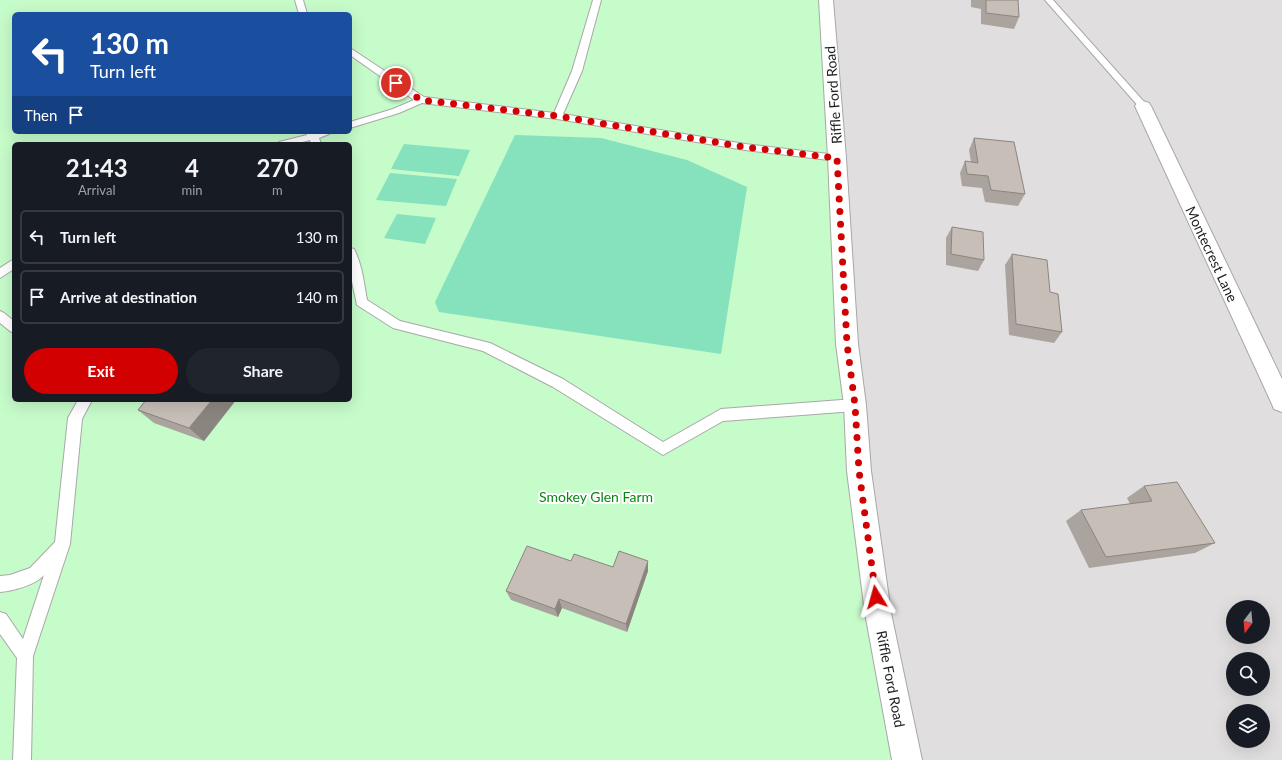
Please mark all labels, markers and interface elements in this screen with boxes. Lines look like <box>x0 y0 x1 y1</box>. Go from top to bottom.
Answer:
text: 130 m <box>90 26 169 60</box>
icon: left <box>24 28 76 80</box>
street label: Riffle Ford Road <box>821 45 845 145</box>
text: Turn left <box>90 60 156 82</box>
pin <box>379 66 413 100</box>
icon: arrive <box>385 72 407 94</box>
icon: arrive <box>65 104 87 126</box>
text: Then <box>24 106 57 124</box>
text: 21:43 <box>66 153 128 182</box>
text: 4 <box>185 153 199 182</box>
text: 270 <box>256 153 298 182</box>
text: Arrival <box>78 182 115 198</box>
text: min <box>182 182 203 198</box>
text: m <box>272 182 283 198</box>
street label: Montecrest Lane <box>1182 203 1242 305</box>
icon: left <box>26 226 48 248</box>
text: Turn left <box>60 228 116 246</box>
text: 130 m <box>296 228 338 246</box>
icon: arrive <box>26 286 48 308</box>
text: Arrive at destination <box>60 288 197 306</box>
text: 140 m <box>296 288 338 306</box>
button: Exit <box>24 348 178 394</box>
button: Share <box>186 348 340 394</box>
park label: Smokey Glen Farm <box>539 488 653 505</box>
position arrow <box>855 576 897 618</box>
north arrow <box>1226 600 1270 644</box>
map controls <box>1226 600 1270 748</box>
street label: Riffle Ford Road <box>873 629 909 729</box>
button: search <box>1226 652 1270 696</box>
button: layers <box>1226 704 1270 748</box>

